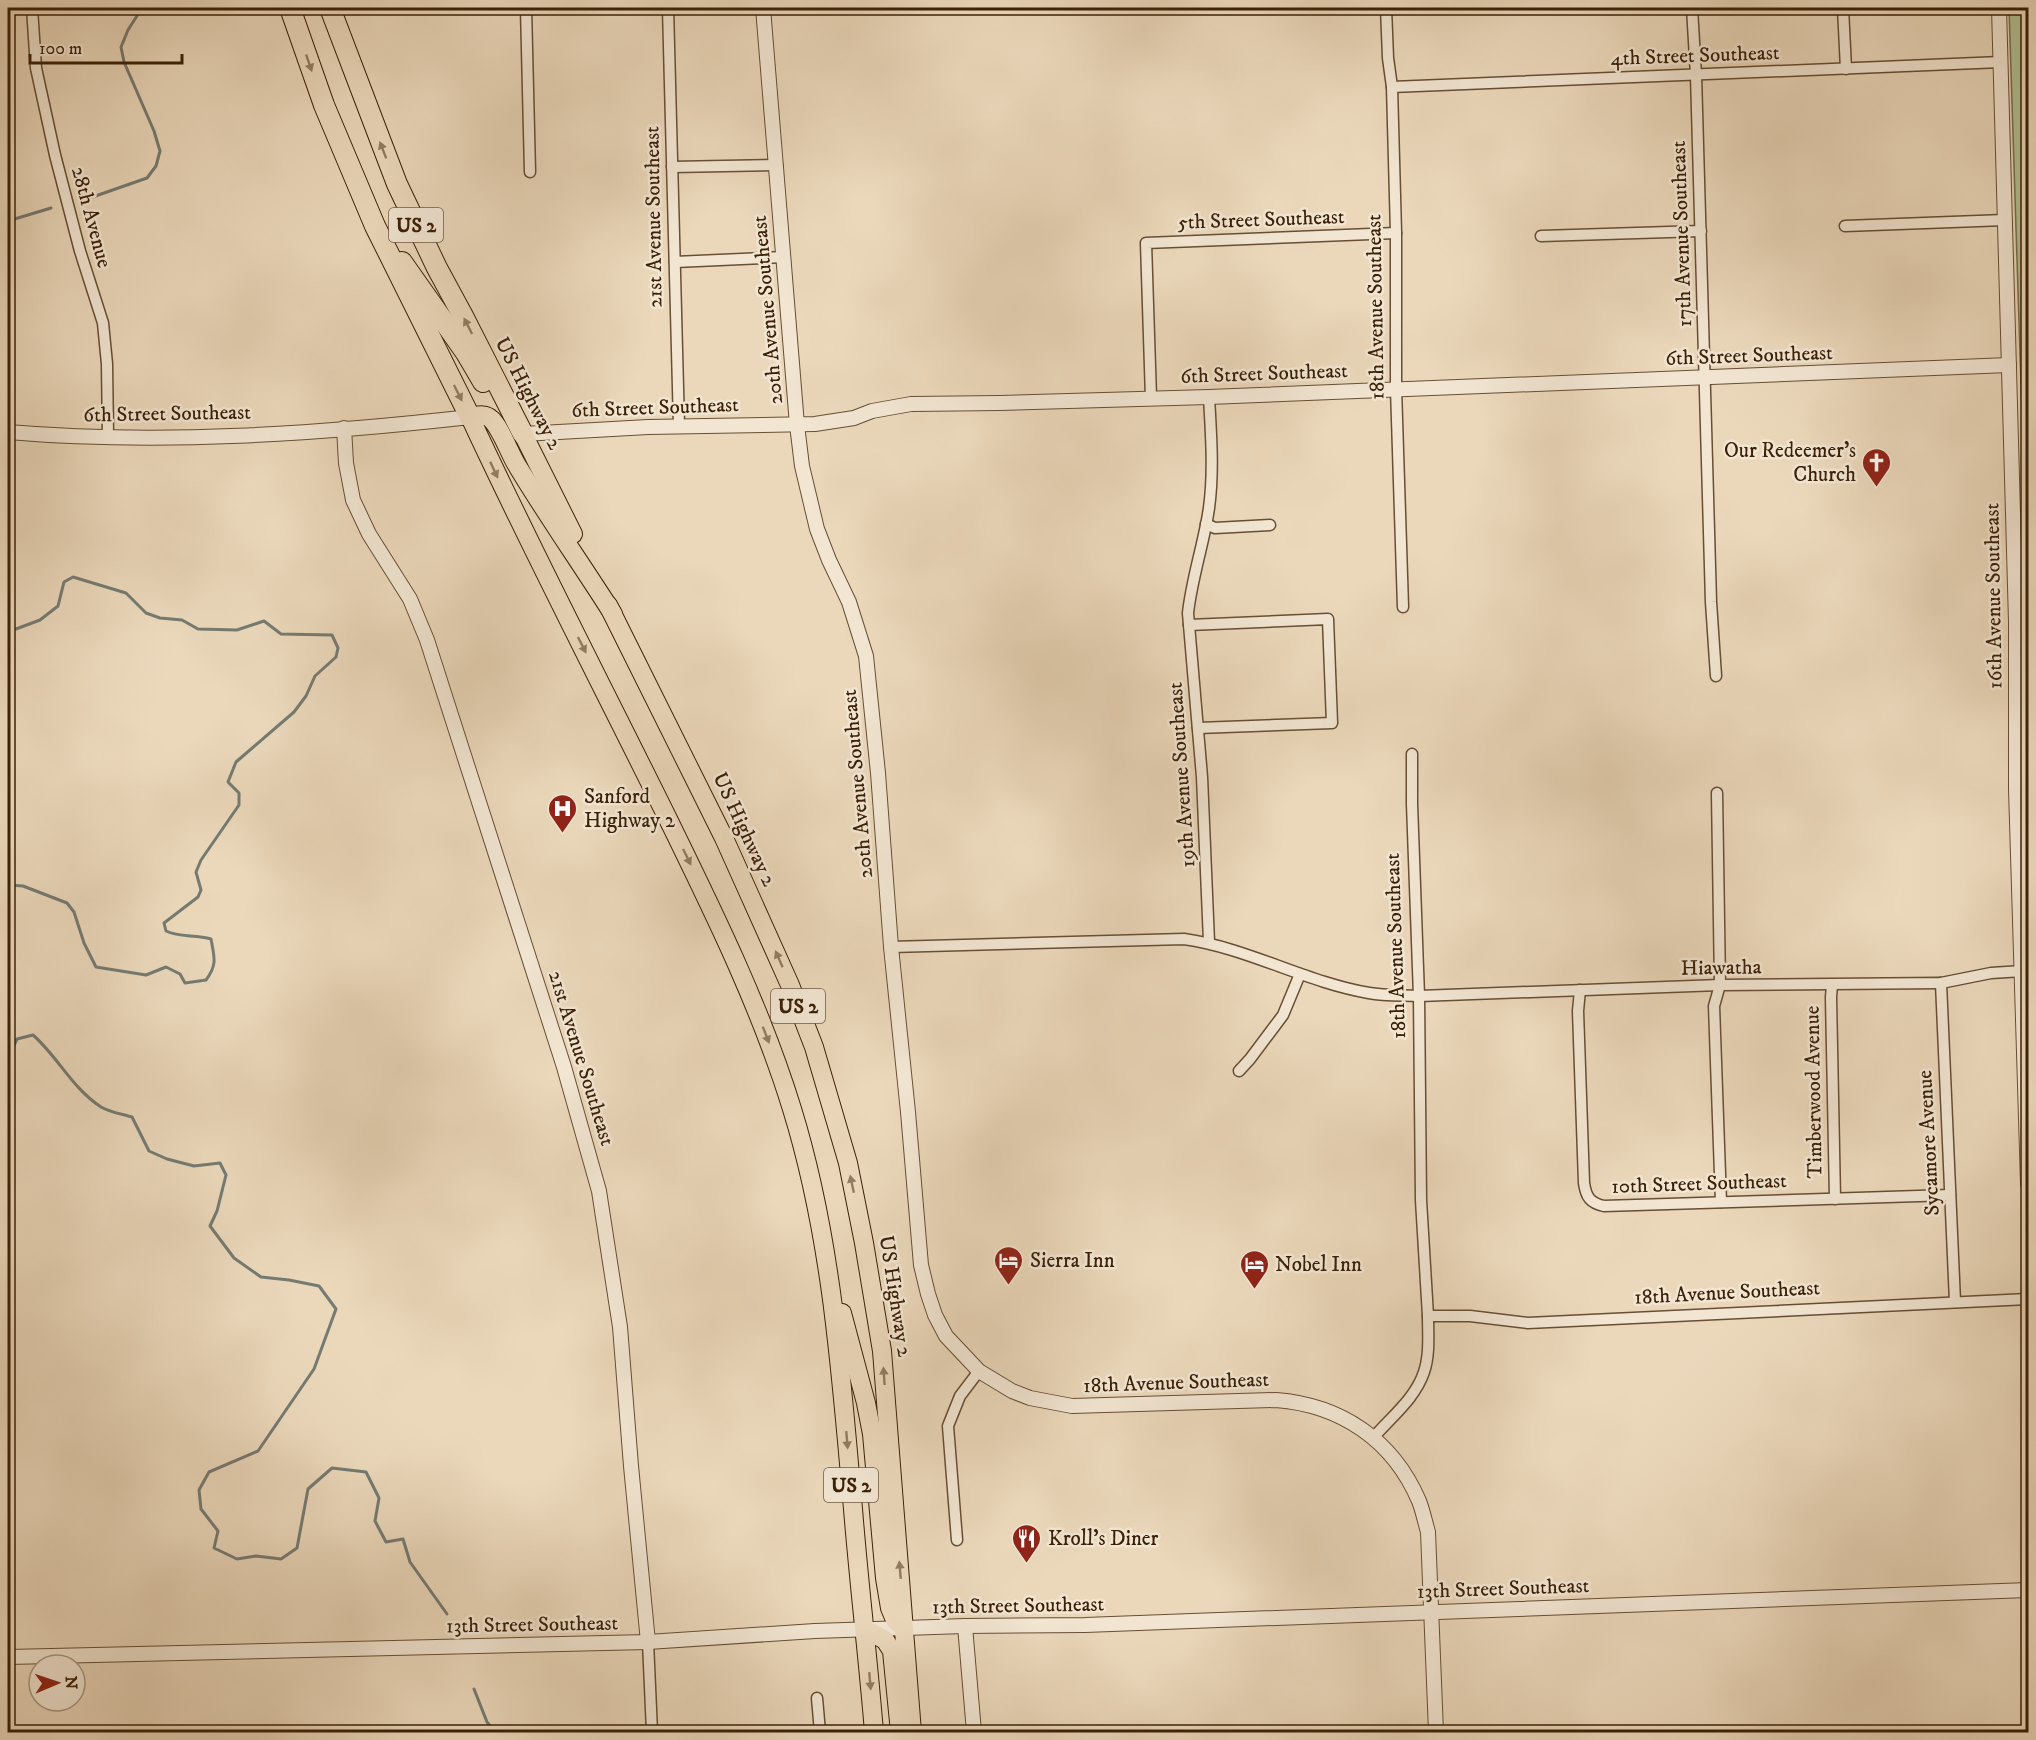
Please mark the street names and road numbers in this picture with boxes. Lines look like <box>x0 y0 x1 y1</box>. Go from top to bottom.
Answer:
street label: 4th Street Southeast <box>1610 40 1780 72</box>
street label: 21st Avenue Southeast <box>639 126 669 308</box>
street label: 17th Avenue Southeast <box>1666 140 1698 328</box>
street label: 28th Avenue <box>65 164 117 271</box>
street label: 5th Street Southeast <box>1177 204 1345 236</box>
road number: US 2 <box>389 208 443 242</box>
street label: 20th Avenue Southeast <box>747 214 789 405</box>
street label: 18th Avenue Southeast <box>1361 214 1391 400</box>
street label: US Highway 2 <box>489 333 568 455</box>
street label: 6th Street Southeast <box>1665 340 1834 372</box>
street label: 6th Street Southeast <box>1180 358 1349 390</box>
street label: 6th Street Southeast <box>571 392 740 424</box>
street label: 6th Street Southeast <box>83 400 251 428</box>
street label: 16th Avenue Southeast <box>1979 502 2009 689</box>
street label: 19th Avenue Southeast <box>1163 681 1201 869</box>
street label: 20th Avenue Southeast <box>837 688 879 879</box>
street label: US Highway 2 <box>706 768 782 891</box>
street label: 18th Avenue Southeast <box>1380 852 1412 1039</box>
street label: Hiawatha <box>1680 954 1762 982</box>
street label: 21st Avenue Southeast <box>542 968 620 1149</box>
road number: US 2 <box>771 989 825 1023</box>
street label: Timberwood Avenue <box>1799 1005 1829 1179</box>
street label: Sycamore Avenue <box>1912 1069 1946 1217</box>
street label: 10th Street Southeast <box>1611 1168 1788 1200</box>
street label: US Highway 2 <box>873 1233 918 1360</box>
street label: 18th Avenue Southeast <box>1634 1275 1821 1311</box>
street label: 18th Avenue Southeast <box>1083 1367 1270 1399</box>
road number: US 2 <box>824 1468 878 1502</box>
street label: 13th Street Southeast <box>1416 1573 1590 1605</box>
street label: 13th Street Southeast <box>932 1591 1105 1621</box>
street label: 13th Street Southeast <box>446 1610 619 1640</box>

